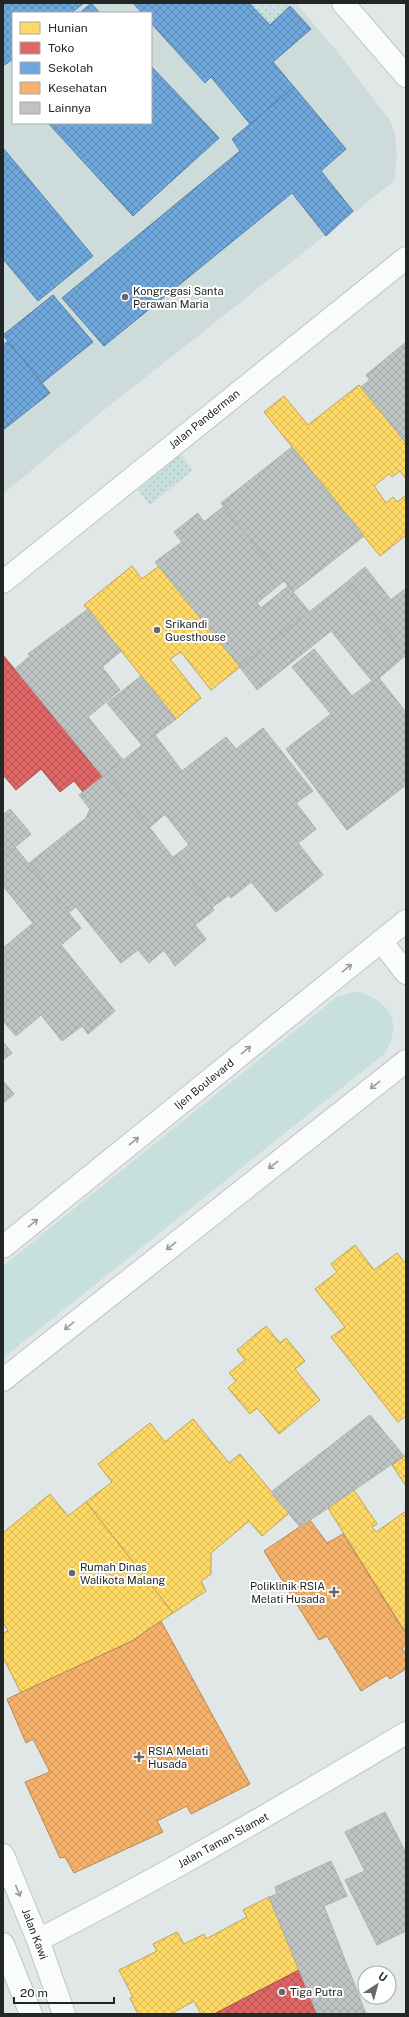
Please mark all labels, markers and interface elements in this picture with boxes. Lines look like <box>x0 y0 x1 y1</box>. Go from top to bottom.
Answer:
legend <box>12 12 152 124</box>
text: Hunian <box>48 21 88 35</box>
text: Toko <box>48 41 75 55</box>
text: Sekolah <box>48 61 93 75</box>
text: Kesehatan <box>48 81 107 95</box>
text: Lainnya <box>48 101 91 115</box>
place label: Kongregasi Santa Perawan Maria <box>133 285 224 310</box>
marker: Kongregasi Santa Perawan Maria <box>120 292 130 302</box>
street label: Jalan Panderman <box>166 387 242 451</box>
place label: Srikandi Guesthouse <box>165 618 226 643</box>
marker: Srikandi Guesthouse <box>152 625 162 635</box>
one-way arrow <box>342 964 353 973</box>
one-way arrow <box>241 1046 252 1055</box>
street label: Ijen Boulevard <box>172 1056 236 1112</box>
one-way arrow <box>370 1081 381 1089</box>
one-way arrow <box>129 1137 140 1145</box>
one-way arrow <box>268 1161 279 1170</box>
one-way arrow <box>28 1218 39 1227</box>
one-way arrow <box>166 1242 177 1250</box>
one-way arrow <box>64 1322 75 1331</box>
place label: Rumah Dinas Walikota Malang <box>80 1561 166 1586</box>
marker: Rumah Dinas Walikota Malang <box>67 1568 77 1578</box>
place label: Poliklinik RSIA Melati Husada <box>250 1580 325 1605</box>
marker: Poliklinik RSIA Melati Husada <box>328 1586 340 1598</box>
place label: RSIA Melati Husada <box>148 1745 208 1770</box>
marker: RSIA Melati Husada <box>133 1751 145 1763</box>
street label: Jalan Taman Slamet <box>176 1810 270 1870</box>
one-way arrow <box>14 1885 22 1897</box>
street label: Jalan Kawi <box>20 1907 50 1961</box>
north arrow <box>357 1965 397 2005</box>
text: U <box>376 1970 390 1984</box>
scale bar <box>14 1979 114 2005</box>
text: 20 m <box>20 1986 48 2000</box>
place label: Tiga Putra <box>290 1986 343 1998</box>
marker: Tiga Putra <box>277 1987 287 1997</box>

